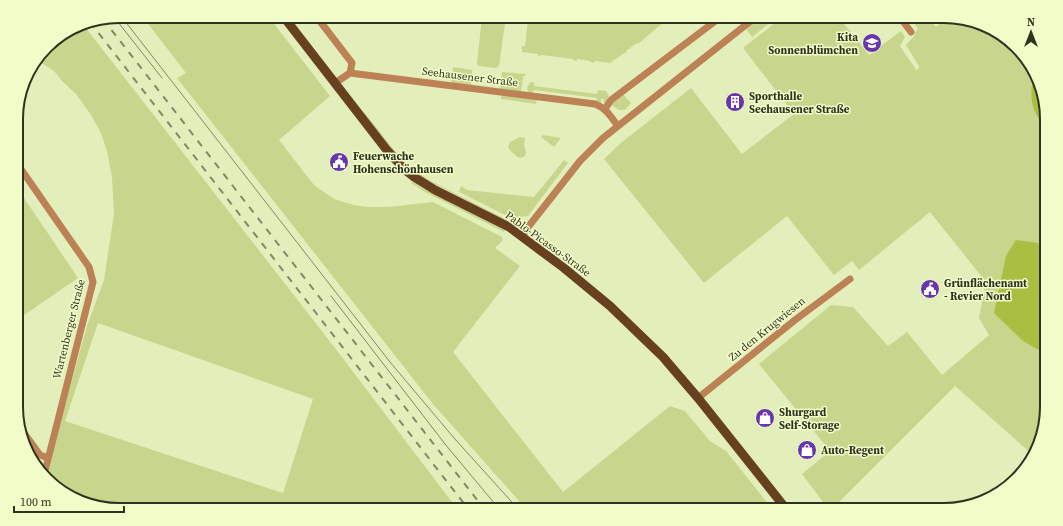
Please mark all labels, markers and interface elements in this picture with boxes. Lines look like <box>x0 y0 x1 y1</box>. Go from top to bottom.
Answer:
north arrow <box>1011 12 1051 52</box>
text: N <box>1027 15 1035 30</box>
place label: Kita Sonnenblümchen <box>768 30 858 58</box>
school or university icon: Kita Sonnenblümchen <box>861 32 883 54</box>
street label: Seehausener Straße <box>421 64 519 90</box>
place label: Sporthalle Seehausener Straße <box>749 89 850 117</box>
building icon: Sporthalle Seehausener Straße <box>724 91 746 113</box>
place label: Feuerwache Hohenschönhausen <box>353 149 454 177</box>
public building icon: Feuerwache Hohenschönhausen <box>328 151 350 173</box>
street label: Pablo-Picasso-Straße <box>502 208 594 280</box>
place label: Grünflächenamt - Revier Nord <box>944 276 1028 304</box>
street label: Wartenberger Straße <box>49 277 89 380</box>
public building icon: Grünflächenamt - Revier Nord <box>919 278 941 300</box>
street label: Zu den Krugwiesen <box>726 293 809 365</box>
place label: Shurgard Self-Storage <box>779 405 840 433</box>
shop icon: Shurgard Self-Storage <box>754 407 776 429</box>
shop icon: Auto-Regent <box>796 439 818 461</box>
place label: Auto-Regent <box>821 443 885 458</box>
scale bar <box>14 488 124 514</box>
text: 100 m <box>20 494 52 510</box>

